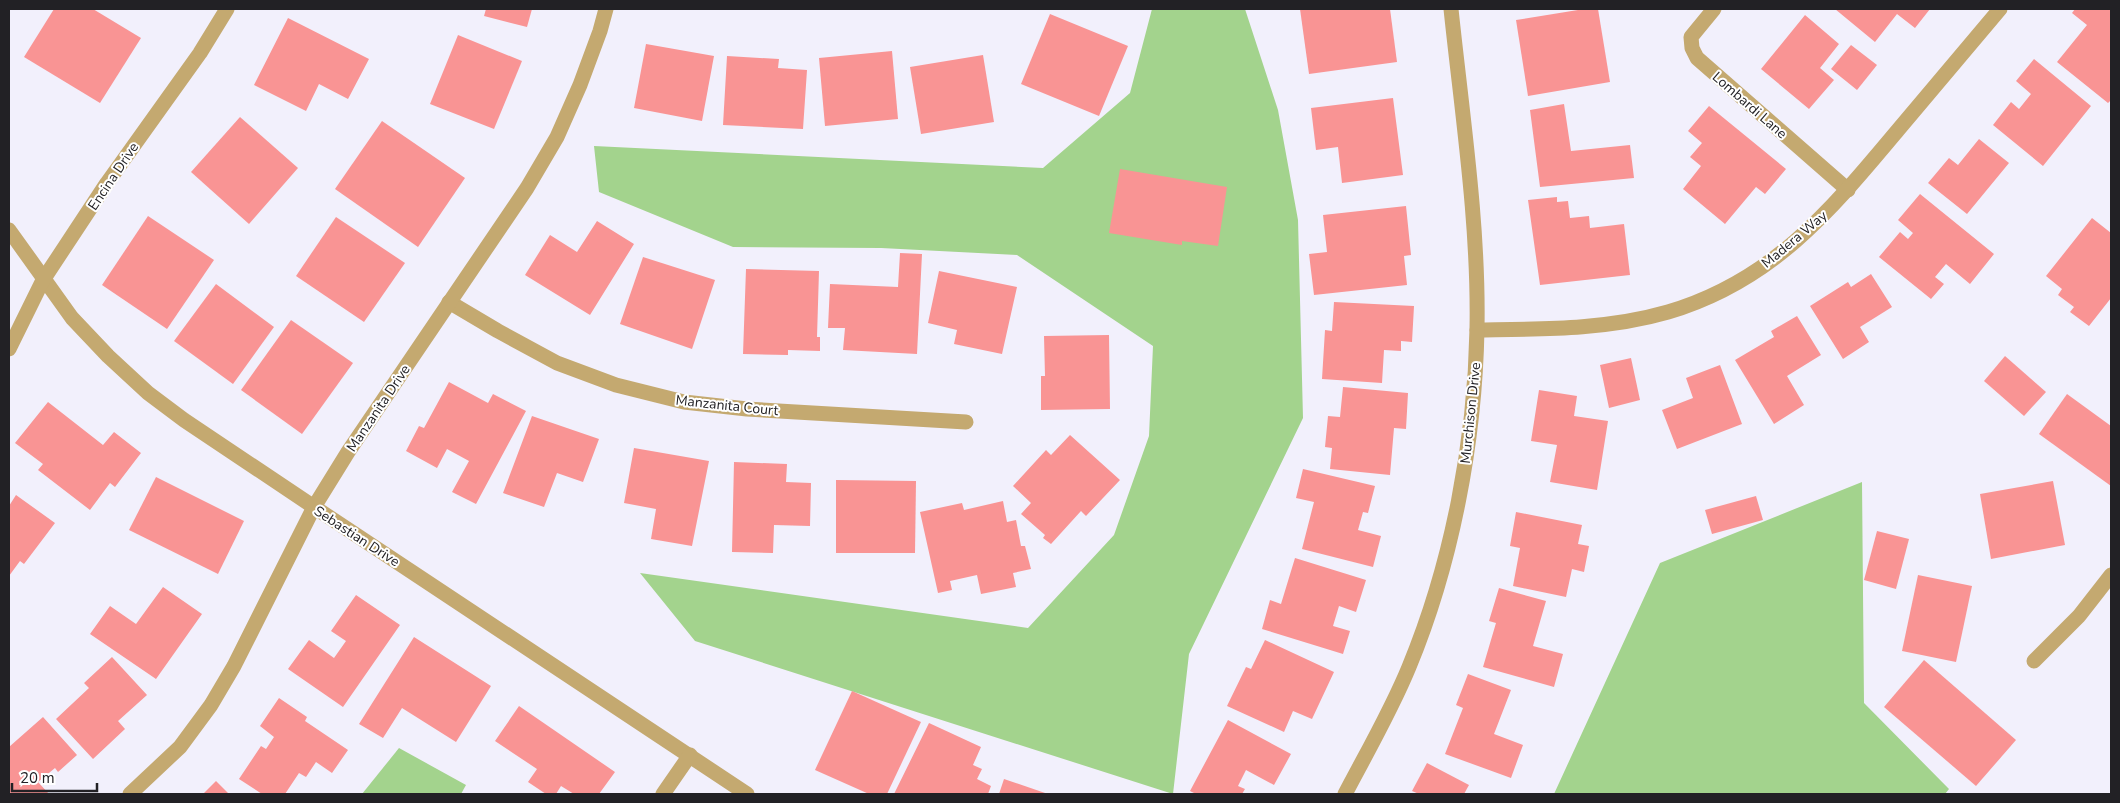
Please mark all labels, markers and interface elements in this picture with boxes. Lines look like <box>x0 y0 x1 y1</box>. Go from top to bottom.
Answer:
street label: Lombardi Lane <box>1708 68 1791 143</box>
street label: Encina Drive <box>84 139 143 214</box>
street label: Madera Way <box>1758 206 1832 272</box>
street label: Manzanita Drive <box>342 361 415 456</box>
street label: Murchison Drive <box>1456 361 1485 465</box>
street label: Manzanita Court <box>675 391 779 420</box>
street label: Sebastian Drive <box>310 502 403 571</box>
scale bar <box>12 760 98 792</box>
text: 20 m <box>20 768 55 788</box>

